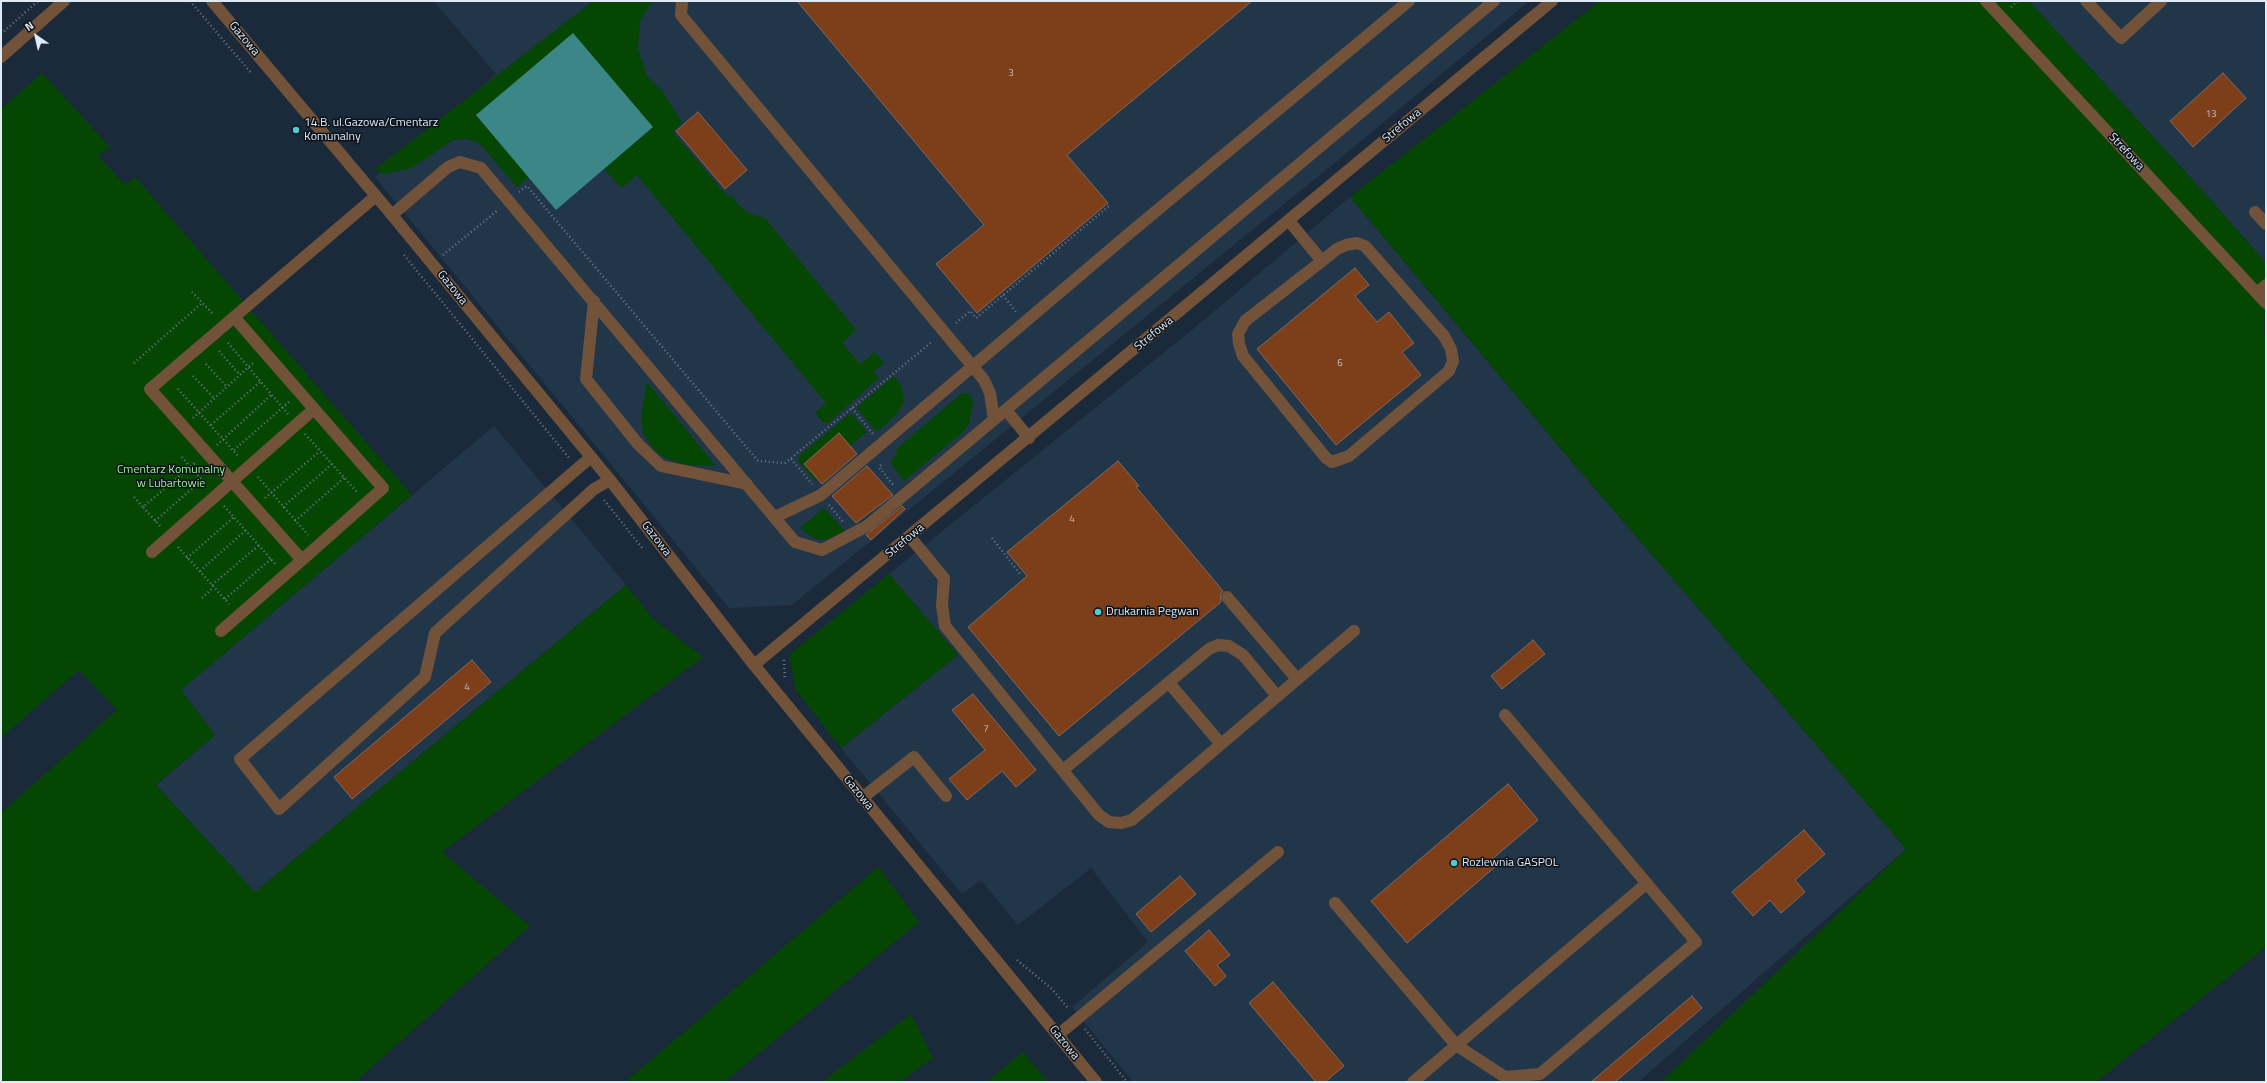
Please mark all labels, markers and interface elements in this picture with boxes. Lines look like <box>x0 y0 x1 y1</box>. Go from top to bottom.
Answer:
north arrow <box>16 16 56 56</box>
text: N <box>22 17 37 35</box>
street label: Gazowa <box>226 19 262 59</box>
house number: 3 <box>1008 68 1014 80</box>
street label: Strefowa <box>1380 106 1424 146</box>
house number: 13 <box>2205 109 2217 121</box>
place label: 14.B. ul.Gazowa/Cmentarz Komunalny <box>304 116 438 144</box>
marker: 14.B. ul.Gazowa/Cmentarz Komunalny <box>291 125 301 135</box>
street label: Strefowa <box>2105 130 2147 174</box>
street label: Gazowa <box>434 268 470 308</box>
street label: Strefowa <box>1132 314 1176 354</box>
house number: 6 <box>1337 358 1343 370</box>
park label: Cmentarz Komunalny w Lubartowie <box>117 463 225 491</box>
house number: 4 <box>1069 514 1075 526</box>
street label: Gazowa <box>638 519 674 559</box>
street label: Strefowa <box>883 521 927 561</box>
place label: Drukarnia Pegwan <box>1106 605 1199 619</box>
marker: Drukarnia Pegwan <box>1093 607 1103 617</box>
house number: 4 <box>464 682 470 694</box>
house number: 7 <box>983 724 989 736</box>
street label: Gazowa <box>840 773 876 813</box>
place label: Rozlewnia GASPOL <box>1462 856 1558 870</box>
marker: Rozlewnia GASPOL <box>1449 858 1459 868</box>
street label: Gazowa <box>1046 1023 1082 1063</box>

